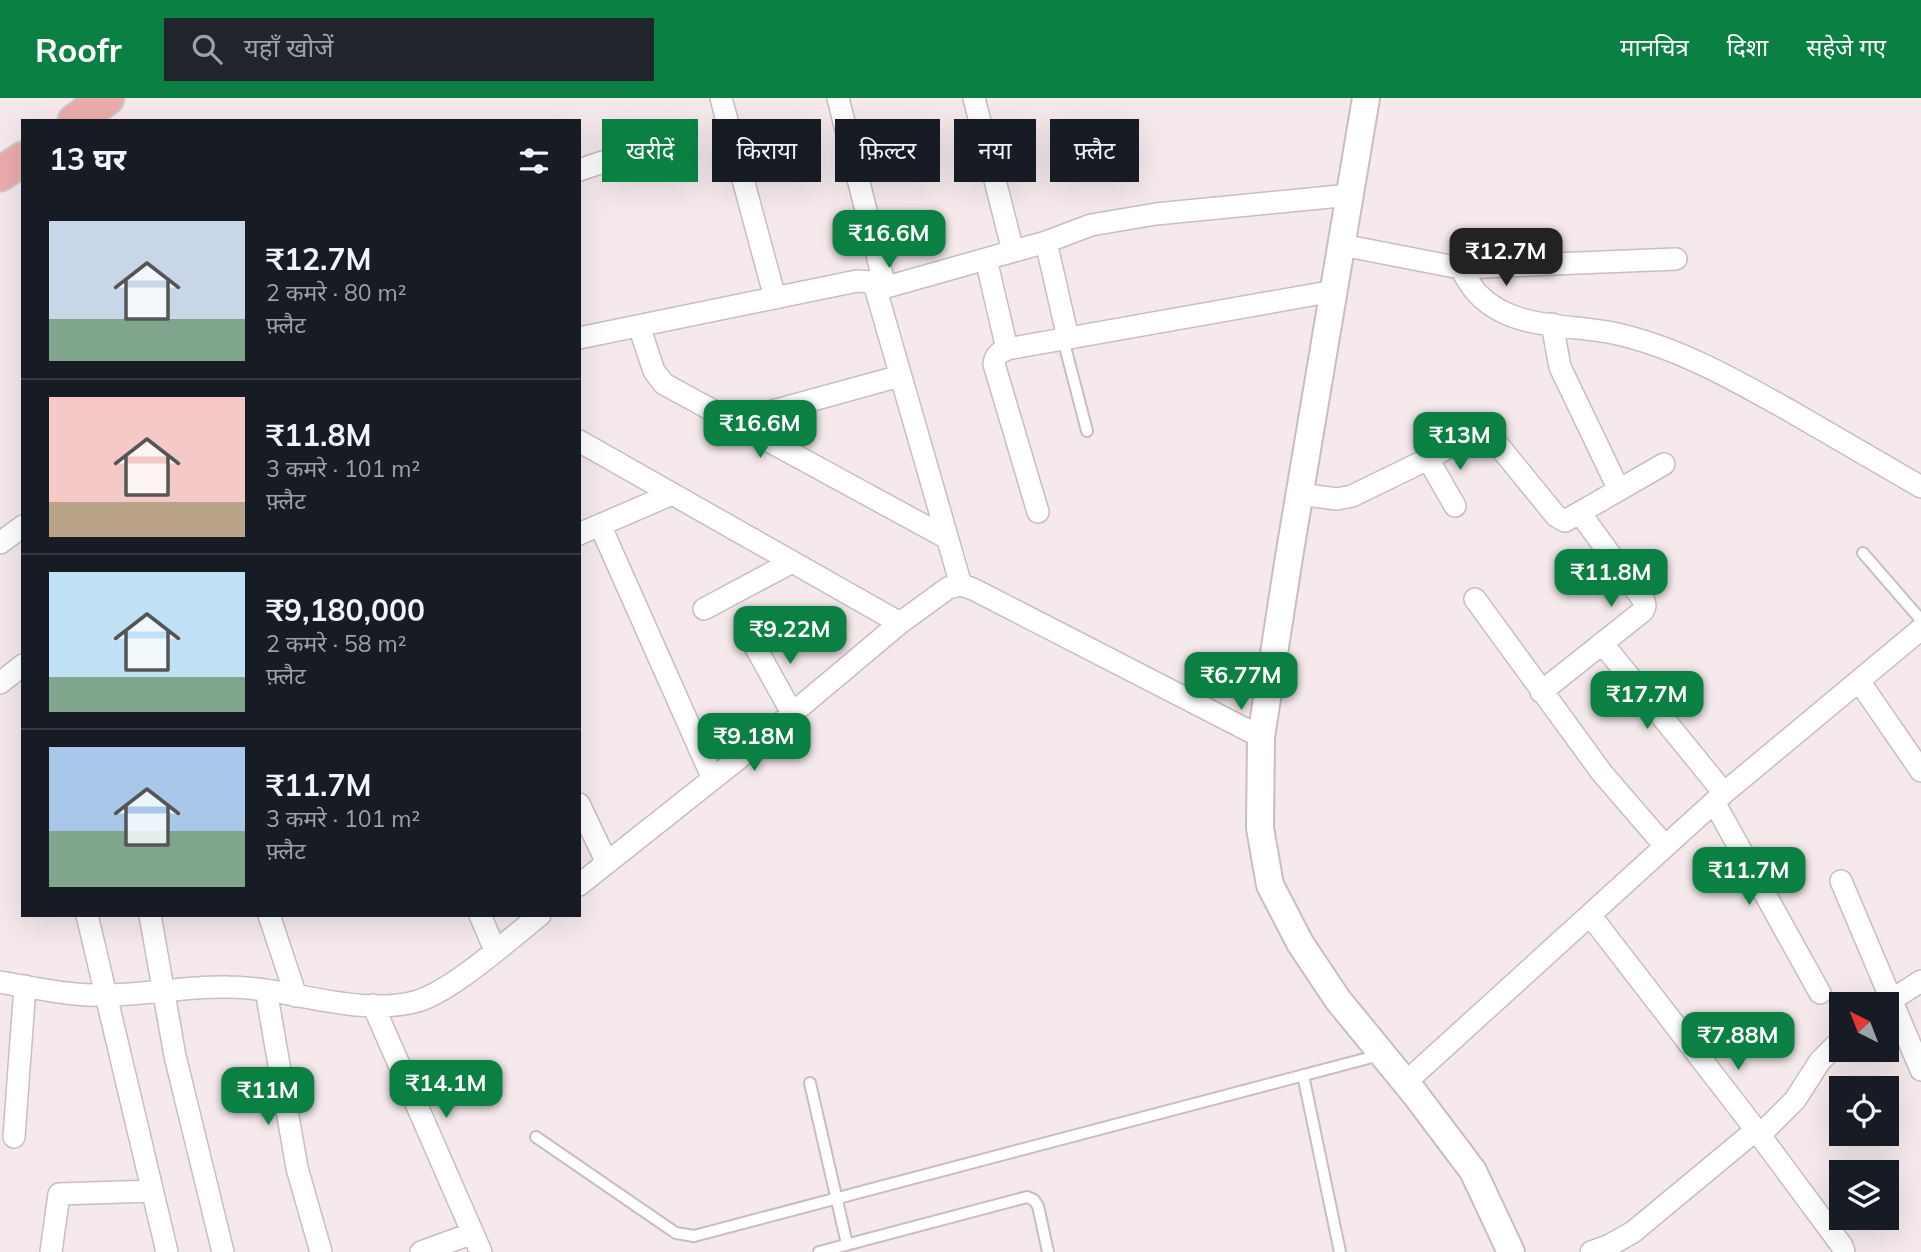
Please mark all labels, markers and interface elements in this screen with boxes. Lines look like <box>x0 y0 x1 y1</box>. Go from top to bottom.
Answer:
search box <box>164 18 654 81</box>
text: Roofr <box>35 29 122 70</box>
icon: search <box>188 30 226 68</box>
text: यहाँ खोजें <box>244 31 333 64</box>
text: मानचित्र <box>1620 32 1689 62</box>
text: दिशा <box>1727 32 1768 62</box>
text: सहेजे गए <box>1806 32 1886 62</box>
chip: खरीदें <box>602 119 698 182</box>
chip: किराया <box>712 119 821 182</box>
chip: फ़िल्टर <box>835 119 940 182</box>
chip: नया <box>954 119 1036 182</box>
chip: फ़्लैट <box>1050 119 1139 182</box>
text: 13 घर <box>49 140 126 178</box>
icon: filters <box>515 142 553 180</box>
pin: ₹16.6M <box>832 211 946 270</box>
text: ₹16.6M <box>849 218 929 247</box>
pin: ₹12.7M <box>1449 228 1563 288</box>
text: ₹12.7M <box>1466 236 1546 265</box>
text: ₹12.7M <box>266 240 372 278</box>
icon: home <box>105 249 189 333</box>
text: 2 कमरे · 80 m² <box>266 278 406 307</box>
text: फ़्लैट <box>266 310 306 339</box>
pin: ₹16.6M <box>703 400 817 460</box>
text: ₹16.6M <box>720 408 800 437</box>
pin: ₹13M <box>1419 412 1501 472</box>
text: ₹11.8M <box>266 416 372 454</box>
text: ₹13M <box>1429 420 1491 449</box>
icon: home <box>105 425 189 509</box>
text: 3 कमरे · 101 m² <box>266 454 420 483</box>
text: फ़्लैट <box>266 486 306 515</box>
pin: ₹11.8M <box>1554 550 1668 609</box>
text: ₹11.8M <box>1571 557 1651 586</box>
text: ₹9,180,000 <box>266 591 425 629</box>
icon: home <box>105 600 189 684</box>
pin: ₹9.22M <box>733 606 847 666</box>
text: ₹9.22M <box>750 614 830 643</box>
text: 2 कमरे · 58 m² <box>266 629 406 658</box>
pin: ₹6.77M <box>1184 652 1298 712</box>
text: ₹6.77M <box>1201 660 1281 689</box>
text: फ़्लैट <box>266 661 306 690</box>
pin: ₹17.7M <box>1590 672 1704 731</box>
text: ₹17.7M <box>1607 679 1687 708</box>
pin: ₹9.18M <box>697 714 811 773</box>
text: ₹9.18M <box>714 721 794 750</box>
text: ₹11.7M <box>266 766 372 804</box>
icon: home <box>105 775 189 859</box>
text: 3 कमरे · 101 m² <box>266 804 420 833</box>
text: फ़्लैट <box>266 836 306 865</box>
pin: ₹11.7M <box>1692 848 1806 907</box>
text: ₹11.7M <box>1709 855 1789 884</box>
north arrow <box>1829 992 1899 1062</box>
map controls <box>1829 992 1899 1230</box>
pin: ₹7.88M <box>1681 1012 1795 1072</box>
text: ₹7.88M <box>1698 1020 1778 1049</box>
pin: ₹14.1M <box>389 1060 503 1120</box>
pin: ₹11M <box>227 1068 309 1127</box>
text: ₹14.1M <box>406 1068 486 1097</box>
text: ₹11M <box>237 1075 299 1104</box>
button: locate <box>1829 1076 1899 1146</box>
button: layers <box>1829 1160 1899 1230</box>

